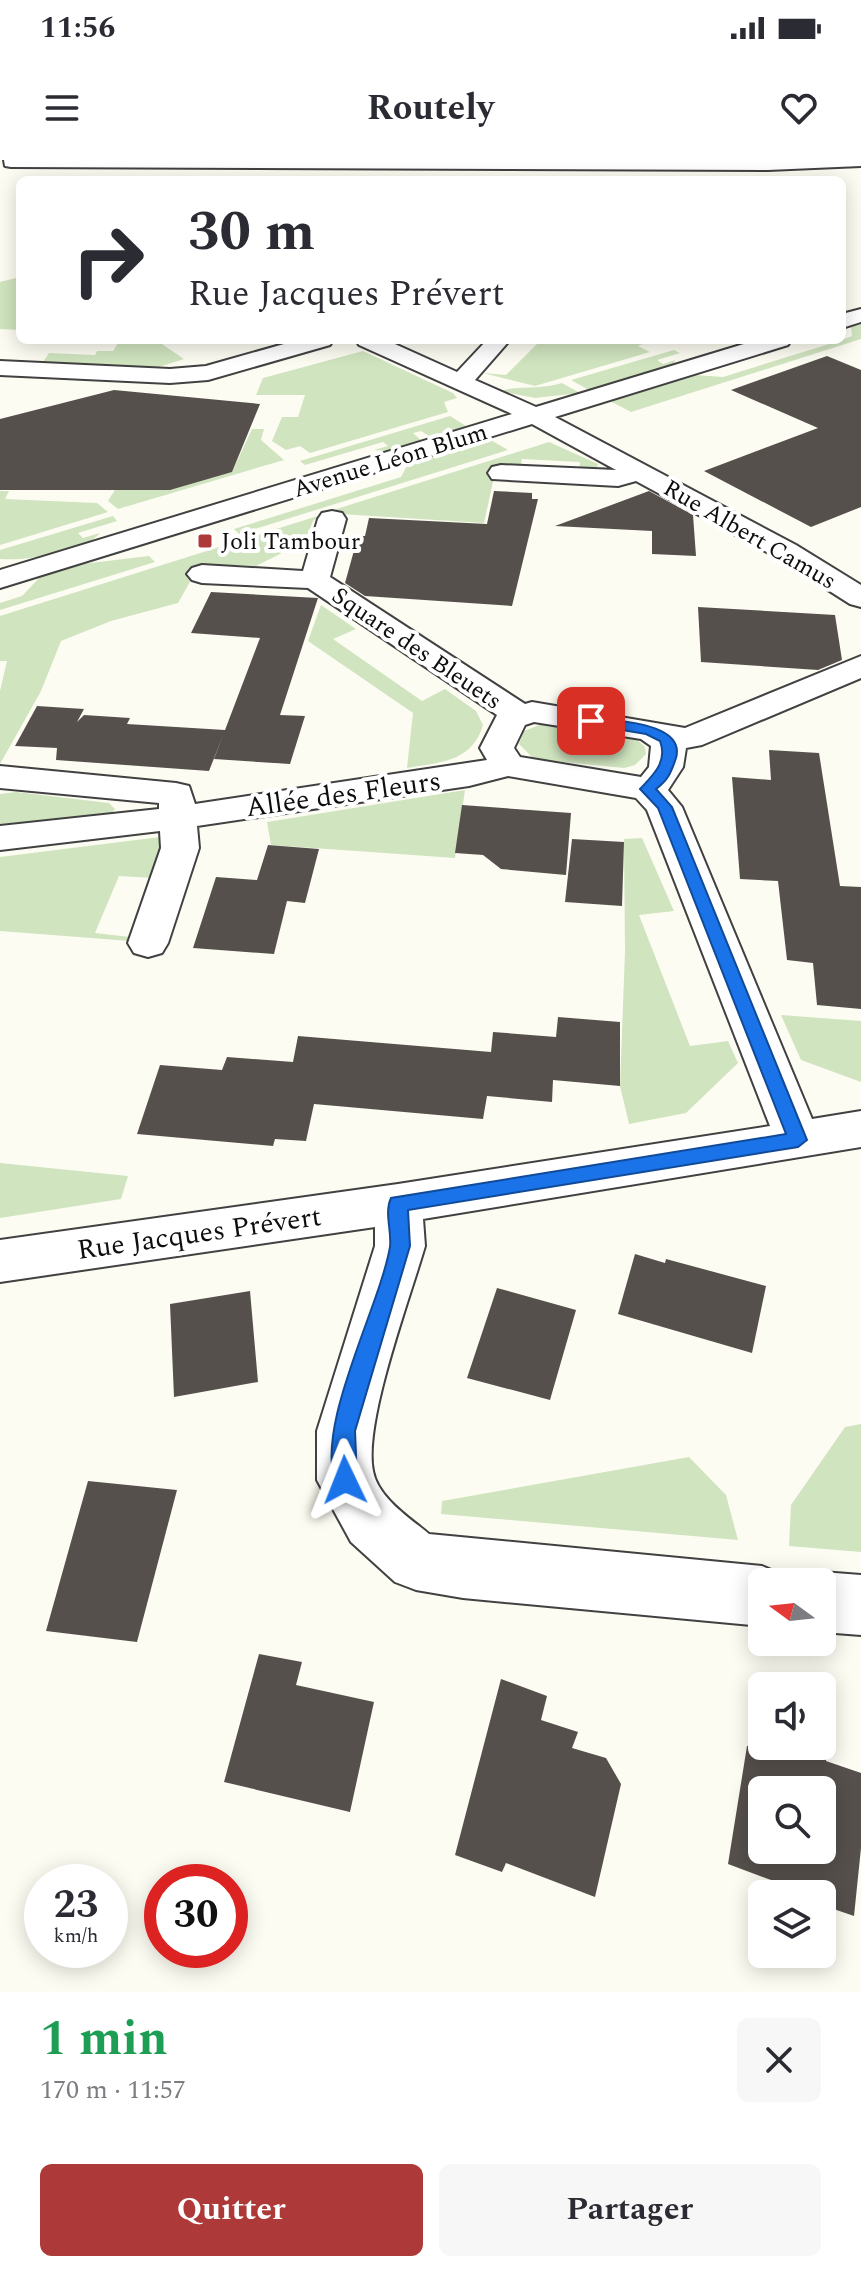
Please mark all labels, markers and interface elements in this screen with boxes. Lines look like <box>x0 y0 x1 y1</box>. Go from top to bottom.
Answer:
text: 11:56 <box>40 5 115 51</box>
text: Routely <box>367 81 494 136</box>
icon: menu <box>40 86 84 130</box>
icon: heart <box>777 86 821 130</box>
text: 30 m <box>188 190 315 275</box>
icon: right <box>56 208 160 312</box>
text: Rue Jacques Prévert <box>188 267 505 322</box>
street label: Avenue Léon Blum <box>289 414 492 508</box>
street label: Rue Albert Camus <box>656 471 843 599</box>
place label: Joli Tambour <box>221 524 360 560</box>
marker: Joli Tambour <box>196 532 214 550</box>
street label: Square des Bleuets <box>324 578 509 719</box>
pin <box>557 687 625 755</box>
icon: arrive <box>569 699 613 743</box>
street label: Allée des Fleurs <box>243 759 444 829</box>
street label: Rue Jacques Prévert <box>74 1195 324 1272</box>
position arrow <box>303 1438 387 1522</box>
north arrow <box>748 1568 836 1656</box>
map controls <box>748 1568 836 1968</box>
button: sound <box>748 1672 836 1760</box>
button: search <box>748 1776 836 1864</box>
speed limit sign: 30 <box>144 1864 248 1968</box>
text: 23 <box>54 1875 98 1936</box>
button: layers <box>748 1880 836 1968</box>
text: km/h <box>54 1921 99 1951</box>
text: 1 min <box>40 2003 168 2076</box>
button: close <box>737 2018 821 2102</box>
text: 170 m · 11:57 <box>40 2070 186 2110</box>
button: Quitter <box>40 2164 423 2256</box>
button: Partager <box>439 2164 821 2256</box>

